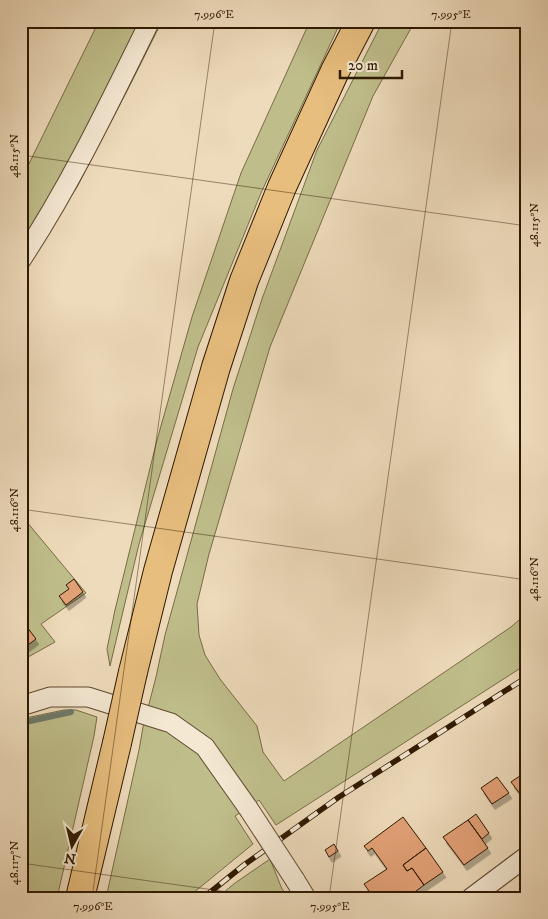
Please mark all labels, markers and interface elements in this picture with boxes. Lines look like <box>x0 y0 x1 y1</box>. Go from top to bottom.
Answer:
text: 7.996°E <box>194 7 234 22</box>
text: 7.995°E <box>431 7 471 22</box>
scale bar <box>340 48 403 80</box>
text: 20 m <box>348 56 378 75</box>
text: 48.115°N <box>7 134 22 178</box>
text: 48.115°N <box>527 203 542 247</box>
text: 48.116°N <box>7 488 22 532</box>
text: 48.116°N <box>527 557 542 601</box>
north arrow <box>48 822 98 872</box>
text: 48.117°N <box>7 841 22 885</box>
text: N <box>63 848 77 868</box>
text: 7.996°E <box>73 899 113 914</box>
text: 7.995°E <box>310 899 350 914</box>

